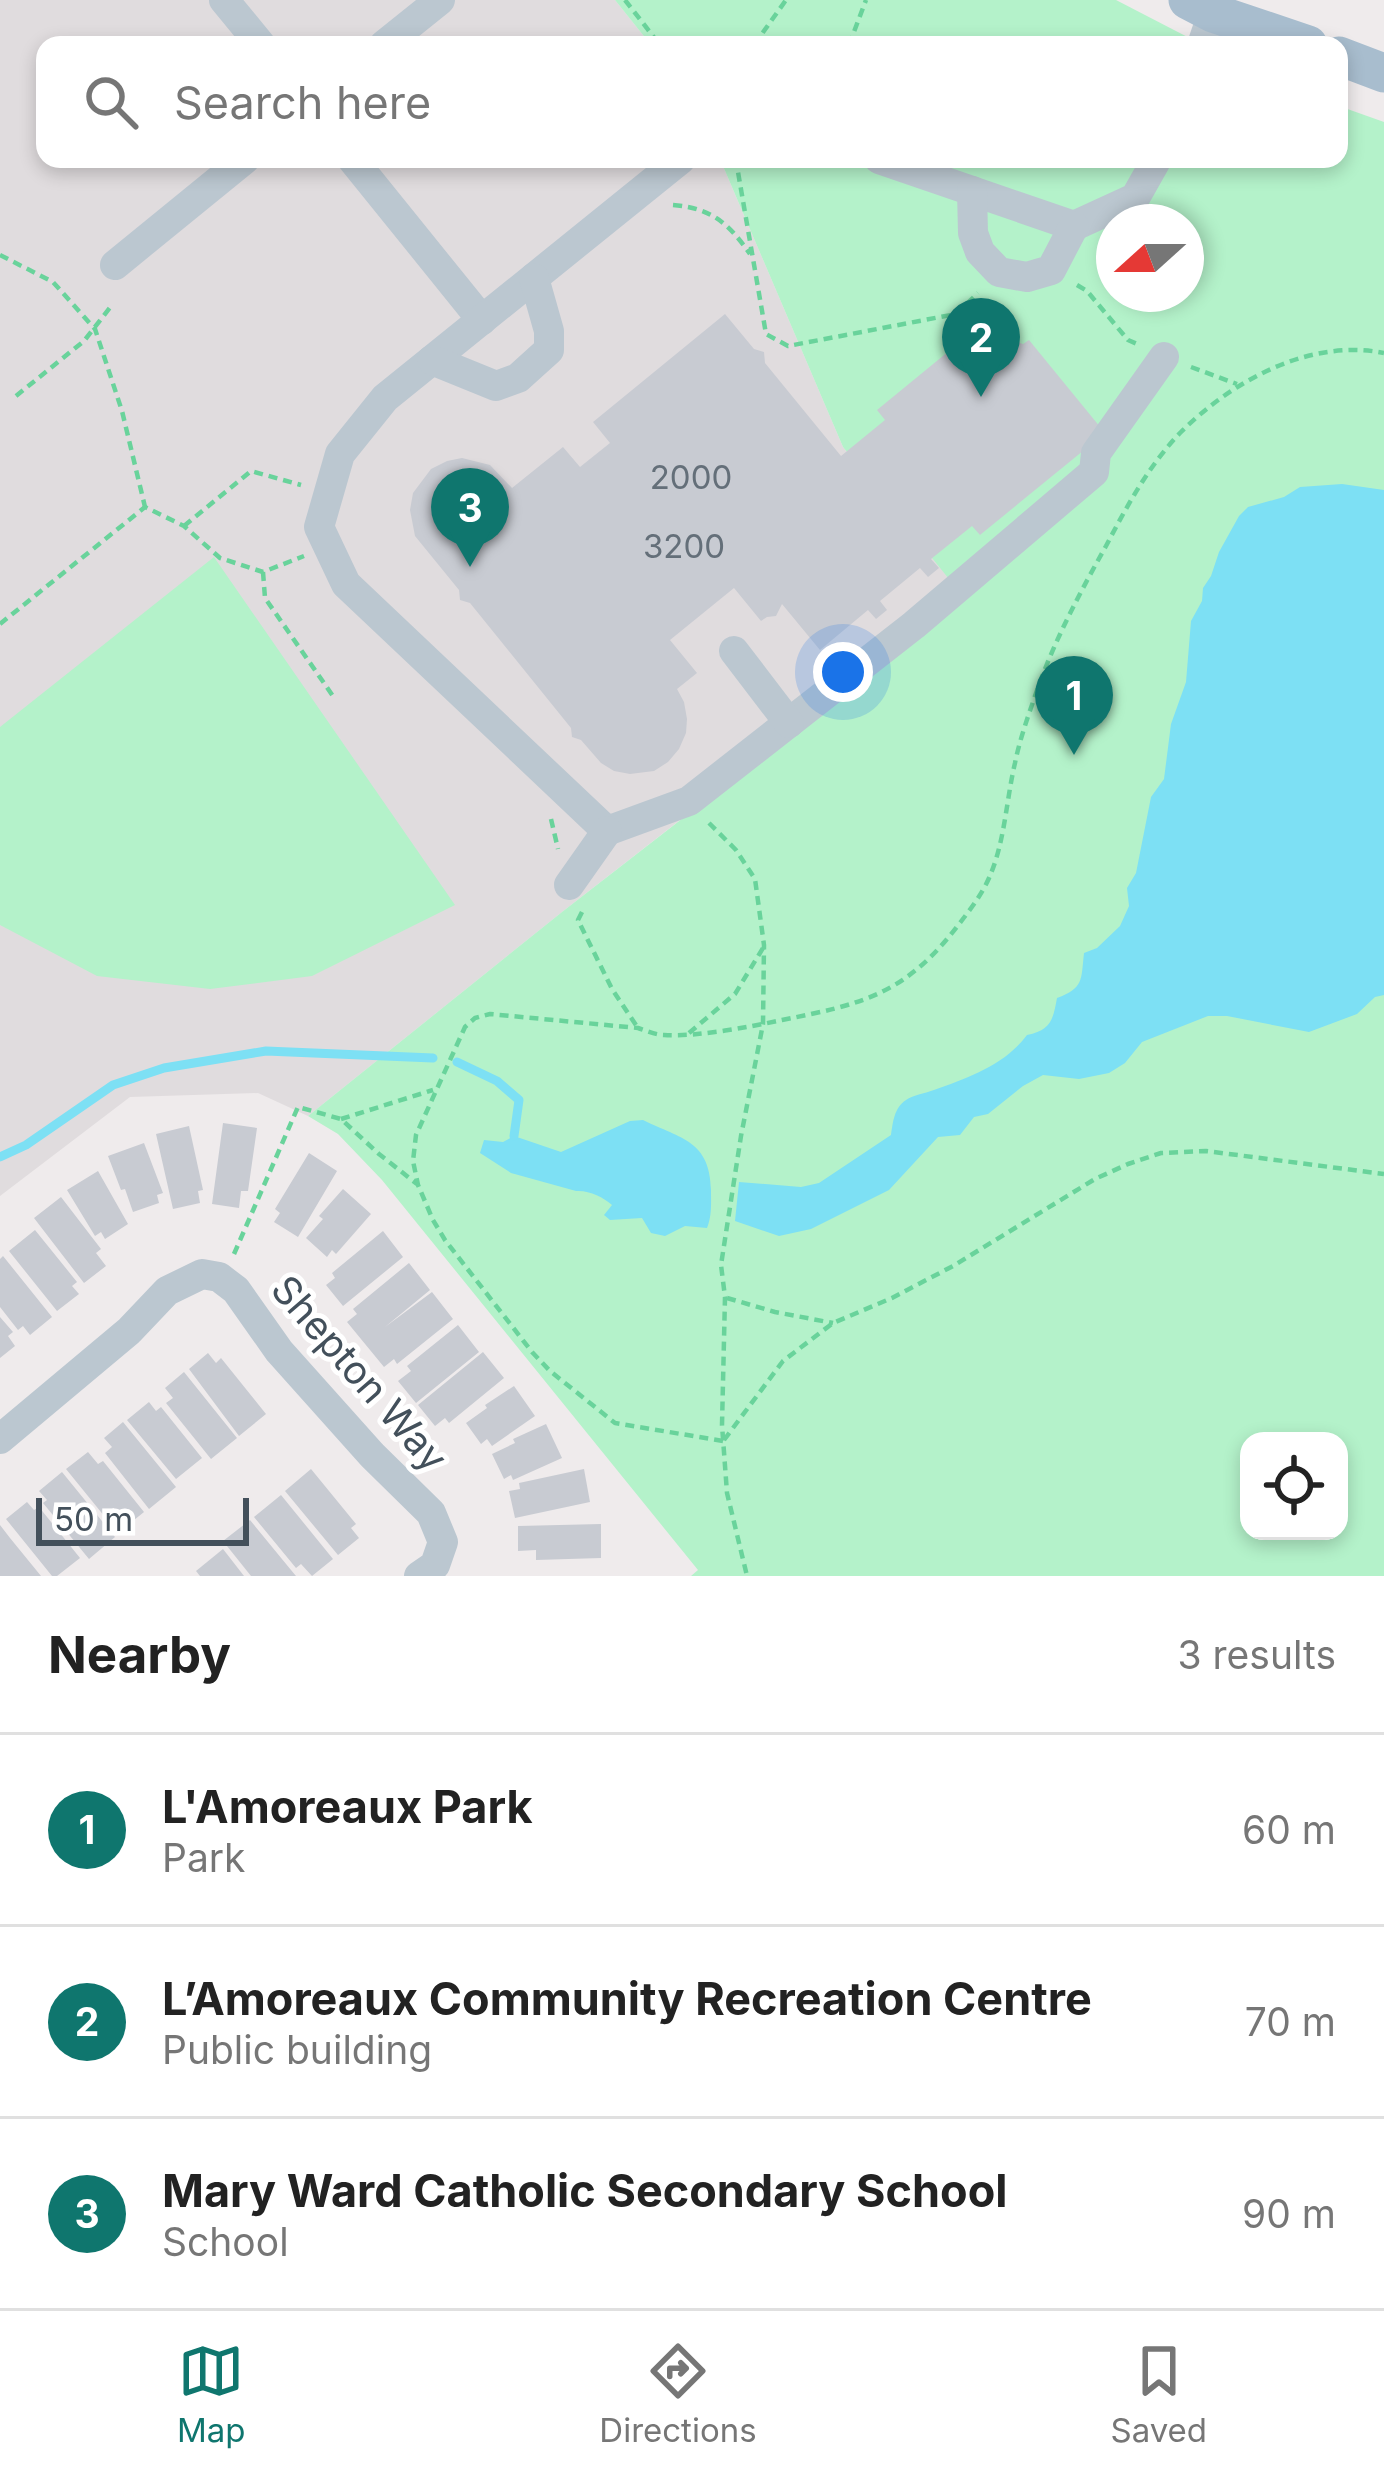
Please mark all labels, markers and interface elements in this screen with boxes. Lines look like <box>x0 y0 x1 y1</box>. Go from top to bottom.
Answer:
search box <box>36 36 1348 168</box>
icon: search <box>78 69 144 135</box>
text: Search here <box>174 75 431 130</box>
north arrow <box>1096 204 1204 312</box>
pin: 2 <box>942 298 1020 397</box>
house number: 2000 <box>650 457 732 497</box>
pin: 3 <box>431 468 509 567</box>
house number: 3200 <box>643 526 725 566</box>
your location <box>813 642 873 702</box>
pin: 1 <box>1035 656 1113 755</box>
street label: Shepton Way <box>262 1265 458 1481</box>
map controls <box>1240 1432 1348 1540</box>
button: locate <box>1240 1432 1348 1540</box>
scale bar <box>36 1492 249 1545</box>
text: 50 m <box>54 1499 133 1539</box>
text: Nearby <box>48 1624 231 1685</box>
text: 3 results <box>1178 1631 1336 1678</box>
text: L'Amoreaux Park <box>162 1779 533 1834</box>
text: 1 <box>79 1806 95 1853</box>
text: 60 m <box>1242 1806 1336 1853</box>
text: Park <box>162 1834 246 1881</box>
text: L’Amoreaux Community Recreation Centre <box>162 1971 1092 2026</box>
text: 2 <box>75 1998 99 2045</box>
text: 70 m <box>1245 1998 1336 2045</box>
text: Public building <box>162 2026 432 2073</box>
text: Mary Ward Catholic Secondary School <box>162 2163 1007 2218</box>
text: 3 <box>74 2190 100 2237</box>
text: 90 m <box>1242 2190 1336 2237</box>
text: School <box>162 2218 289 2265</box>
tab: Map <box>177 2338 245 2450</box>
tab: Directions <box>599 2338 757 2450</box>
tab: Saved <box>1110 2338 1207 2450</box>

